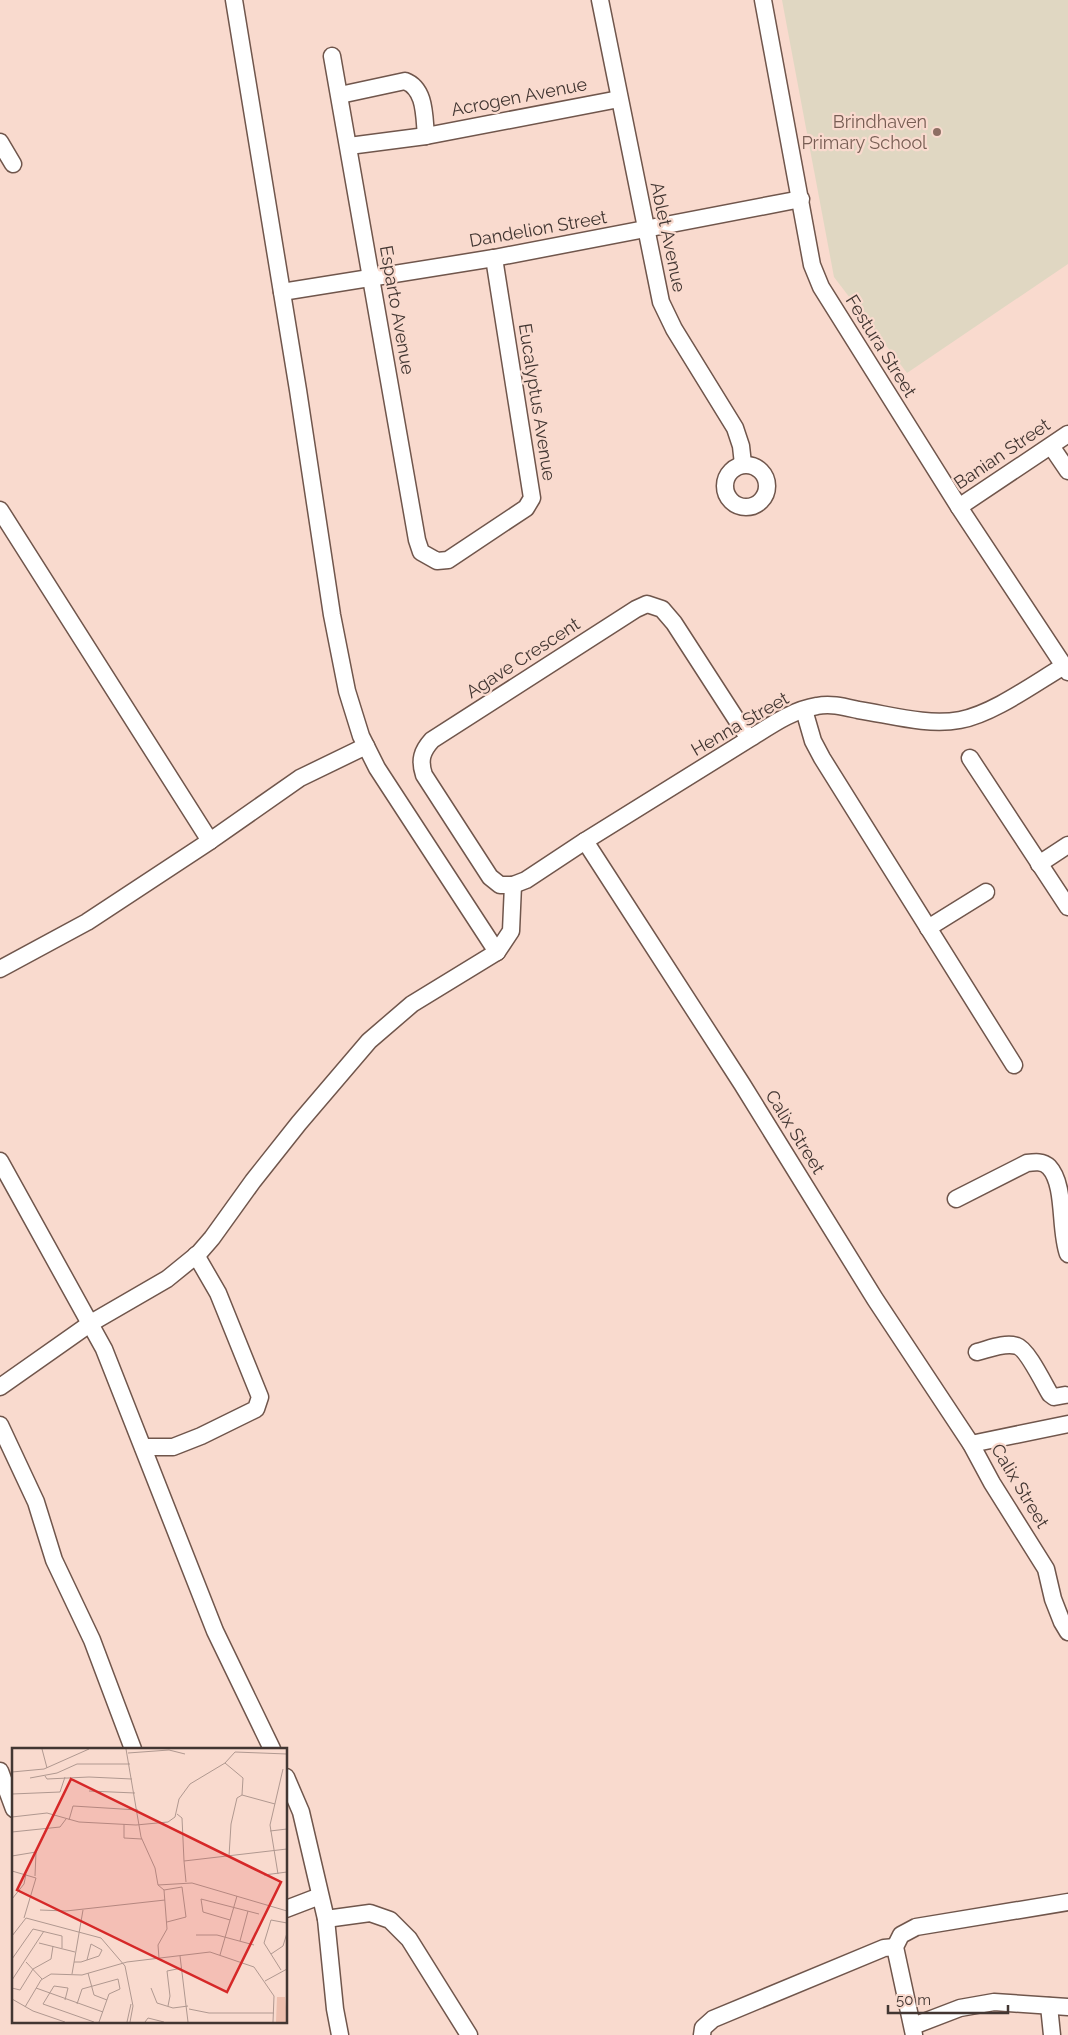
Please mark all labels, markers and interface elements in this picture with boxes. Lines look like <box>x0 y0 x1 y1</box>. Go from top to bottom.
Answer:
street label: Acrogen Avenue <box>449 73 589 120</box>
place label: Brindhaven Primary School <box>801 111 927 153</box>
marker: Brindhaven Primary School <box>931 126 943 138</box>
street label: Ablet Avenue <box>647 180 690 294</box>
street label: Dandelion Street <box>467 206 608 251</box>
street label: Esparto Avenue <box>376 244 419 376</box>
street label: Festura Street <box>842 291 921 401</box>
street label: Eucalyptus Avenue <box>515 322 560 483</box>
street label: Banian Street <box>950 414 1054 493</box>
street label: Agave Crescent <box>462 613 584 702</box>
street label: Henna Street <box>687 687 792 760</box>
street label: Calix Street <box>761 1086 829 1177</box>
street label: Calix Street <box>987 1440 1054 1532</box>
inset map <box>12 1748 288 2022</box>
scale bar <box>888 1982 1008 2014</box>
text: 50 m <box>896 1991 931 2009</box>

